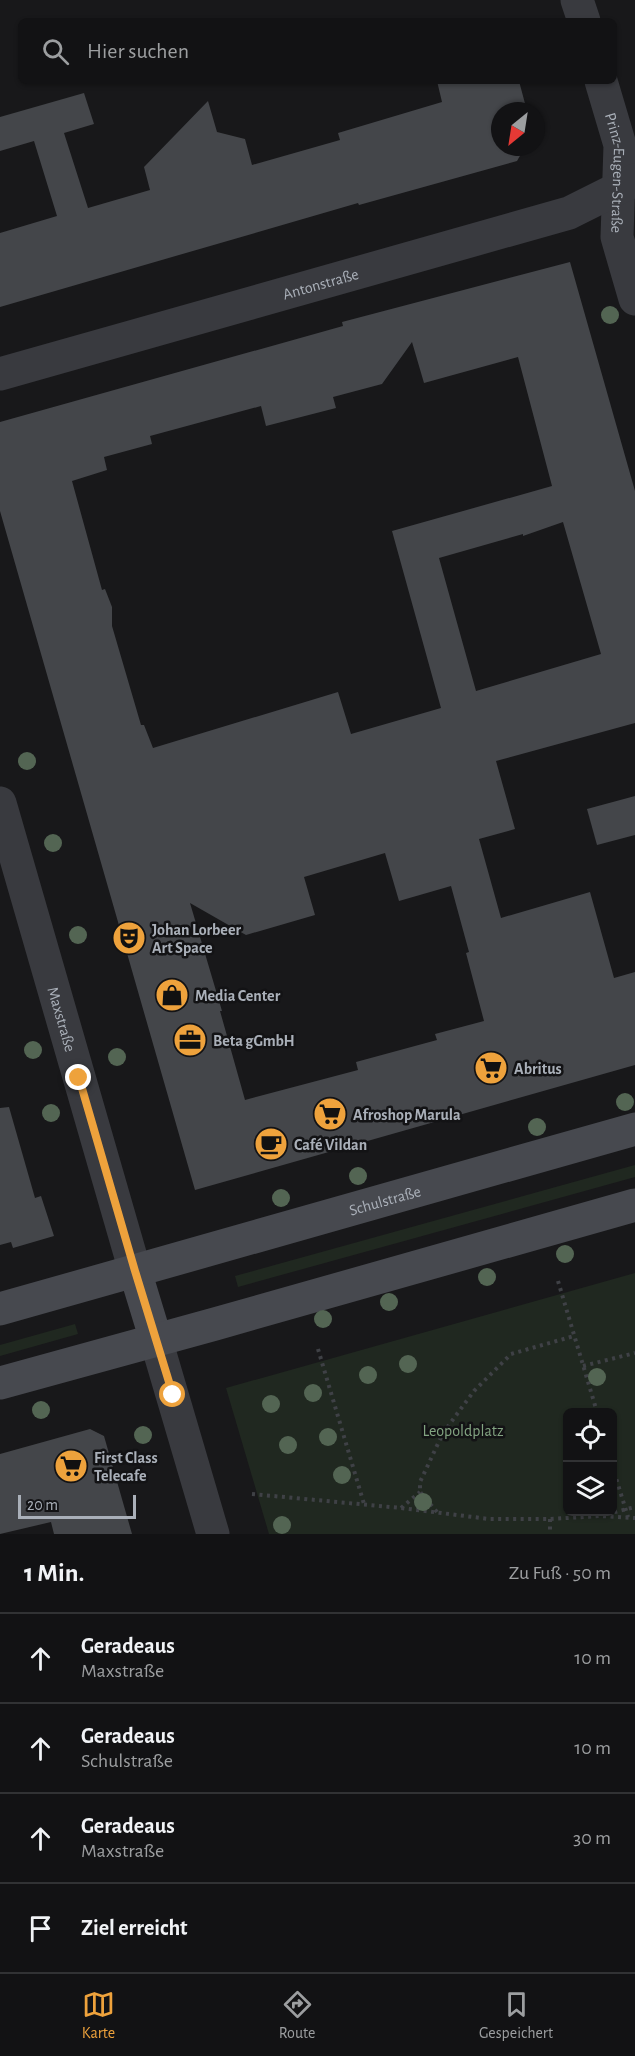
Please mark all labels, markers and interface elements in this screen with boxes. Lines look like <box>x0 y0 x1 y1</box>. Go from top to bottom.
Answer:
search box <box>18 18 617 84</box>
icon: search <box>39 35 72 68</box>
text: Hier suchen <box>87 40 189 62</box>
north arrow <box>491 102 545 156</box>
street label: Prinz-Eugen-Straße <box>602 111 627 233</box>
street label: Antonstraße <box>281 266 360 303</box>
theatre icon: Johan Lorbeer Art Space <box>111 920 147 956</box>
place label: Johan Lorbeer Art Space <box>152 922 241 956</box>
shop icon: Media Center <box>154 977 190 1013</box>
street label: Maxstraße <box>44 985 78 1054</box>
place label: Media Center <box>195 988 281 1004</box>
office icon: Beta gGmbH <box>172 1022 208 1058</box>
place label: Beta gGmbH <box>213 1033 295 1049</box>
supermarket icon: Abritus <box>473 1050 509 1086</box>
place label: Abritus <box>514 1061 562 1077</box>
route end <box>65 1064 91 1090</box>
supermarket icon: Afroshop Marula <box>312 1096 348 1132</box>
place label: Afroshop Marula <box>353 1107 461 1123</box>
cafe icon: Café Vildan <box>253 1126 289 1162</box>
place label: Café Vildan <box>294 1137 367 1153</box>
street label: Schulstraße <box>348 1183 423 1219</box>
route start <box>159 1381 185 1407</box>
map controls <box>563 1408 617 1516</box>
button: locate <box>563 1408 617 1462</box>
park label: Leopoldplatz <box>422 1423 504 1439</box>
supermarket icon: First Class Telecafe <box>53 1448 89 1484</box>
place label: First Class Telecafe <box>94 1450 158 1484</box>
button: layers <box>563 1462 617 1516</box>
scale bar <box>18 1492 136 1520</box>
text: 20 m <box>27 1497 58 1513</box>
text: 1 Min. <box>24 1560 85 1586</box>
text: Zu Fuß · 50 m <box>509 1563 611 1583</box>
text: Geradeaus <box>81 1635 175 1657</box>
icon: ahead <box>24 1642 57 1675</box>
text: 10 m <box>574 1648 611 1668</box>
text: Maxstraße <box>81 1661 164 1681</box>
text: Geradeaus <box>81 1725 175 1747</box>
icon: ahead <box>24 1732 57 1765</box>
text: 10 m <box>574 1738 611 1758</box>
text: Schulstraße <box>81 1751 173 1771</box>
text: Geradeaus <box>81 1815 175 1837</box>
icon: ahead <box>24 1822 57 1855</box>
text: 30 m <box>573 1828 611 1848</box>
text: Maxstraße <box>81 1841 164 1861</box>
icon: arrive <box>24 1912 57 1945</box>
text: Ziel erreicht <box>81 1917 188 1939</box>
tab: Karte <box>82 1988 115 2043</box>
tab: Route <box>279 1988 315 2043</box>
tab: Gespeichert <box>479 1988 553 2043</box>

